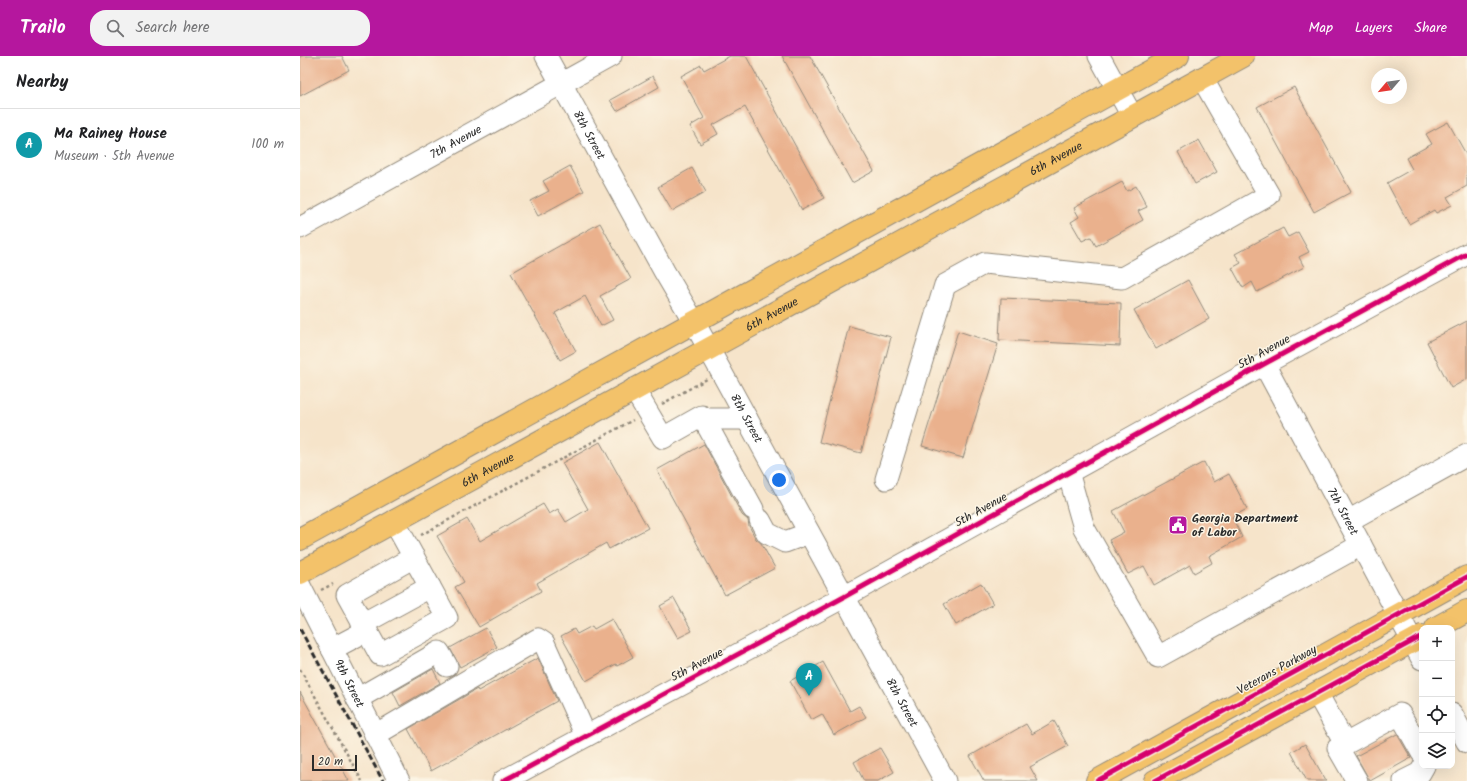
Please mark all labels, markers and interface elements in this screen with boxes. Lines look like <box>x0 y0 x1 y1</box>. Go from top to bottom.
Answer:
search box <box>90 10 370 46</box>
text: Trailo <box>20 13 66 43</box>
text: Search here <box>136 16 210 40</box>
icon: search <box>104 17 126 39</box>
text: Map <box>1309 17 1333 39</box>
text: Layers <box>1355 17 1393 39</box>
text: Share <box>1415 17 1447 39</box>
north arrow <box>1371 68 1407 104</box>
text: Nearby <box>16 69 68 96</box>
street label: 8th Street <box>568 107 611 163</box>
street label: 7th Avenue <box>426 120 486 164</box>
text: Ma Rainey House <box>54 122 167 146</box>
text: A <box>25 134 33 155</box>
text: 100 m <box>251 134 284 155</box>
street label: 6th Avenue <box>1026 136 1086 181</box>
text: Museum · 5th Avenue <box>54 146 174 167</box>
street label: 6th Avenue <box>742 292 802 337</box>
street label: 5th Avenue <box>1234 329 1294 374</box>
street label: 8th Street <box>725 390 768 447</box>
street label: 6th Avenue <box>458 448 518 492</box>
your location <box>769 470 789 490</box>
street label: 7th Street <box>1322 484 1364 539</box>
street label: 5th Avenue <box>951 487 1011 532</box>
place label: Georgia Department of Labor <box>1192 509 1299 542</box>
public building icon: Georgia Department of Labor <box>1167 514 1189 536</box>
map controls <box>1419 625 1455 769</box>
button: + <box>1419 625 1455 661</box>
street label: Veterans Parkway <box>1234 640 1321 700</box>
street label: 5th Avenue <box>667 643 727 687</box>
street label: 9th Street <box>329 656 370 711</box>
button: − <box>1419 661 1455 697</box>
pin: A <box>796 663 822 696</box>
street label: 8th Street <box>881 674 923 731</box>
button: locate <box>1419 697 1455 733</box>
button: layers <box>1419 733 1455 769</box>
scale bar <box>312 753 357 772</box>
text: 20 m <box>318 753 343 771</box>

